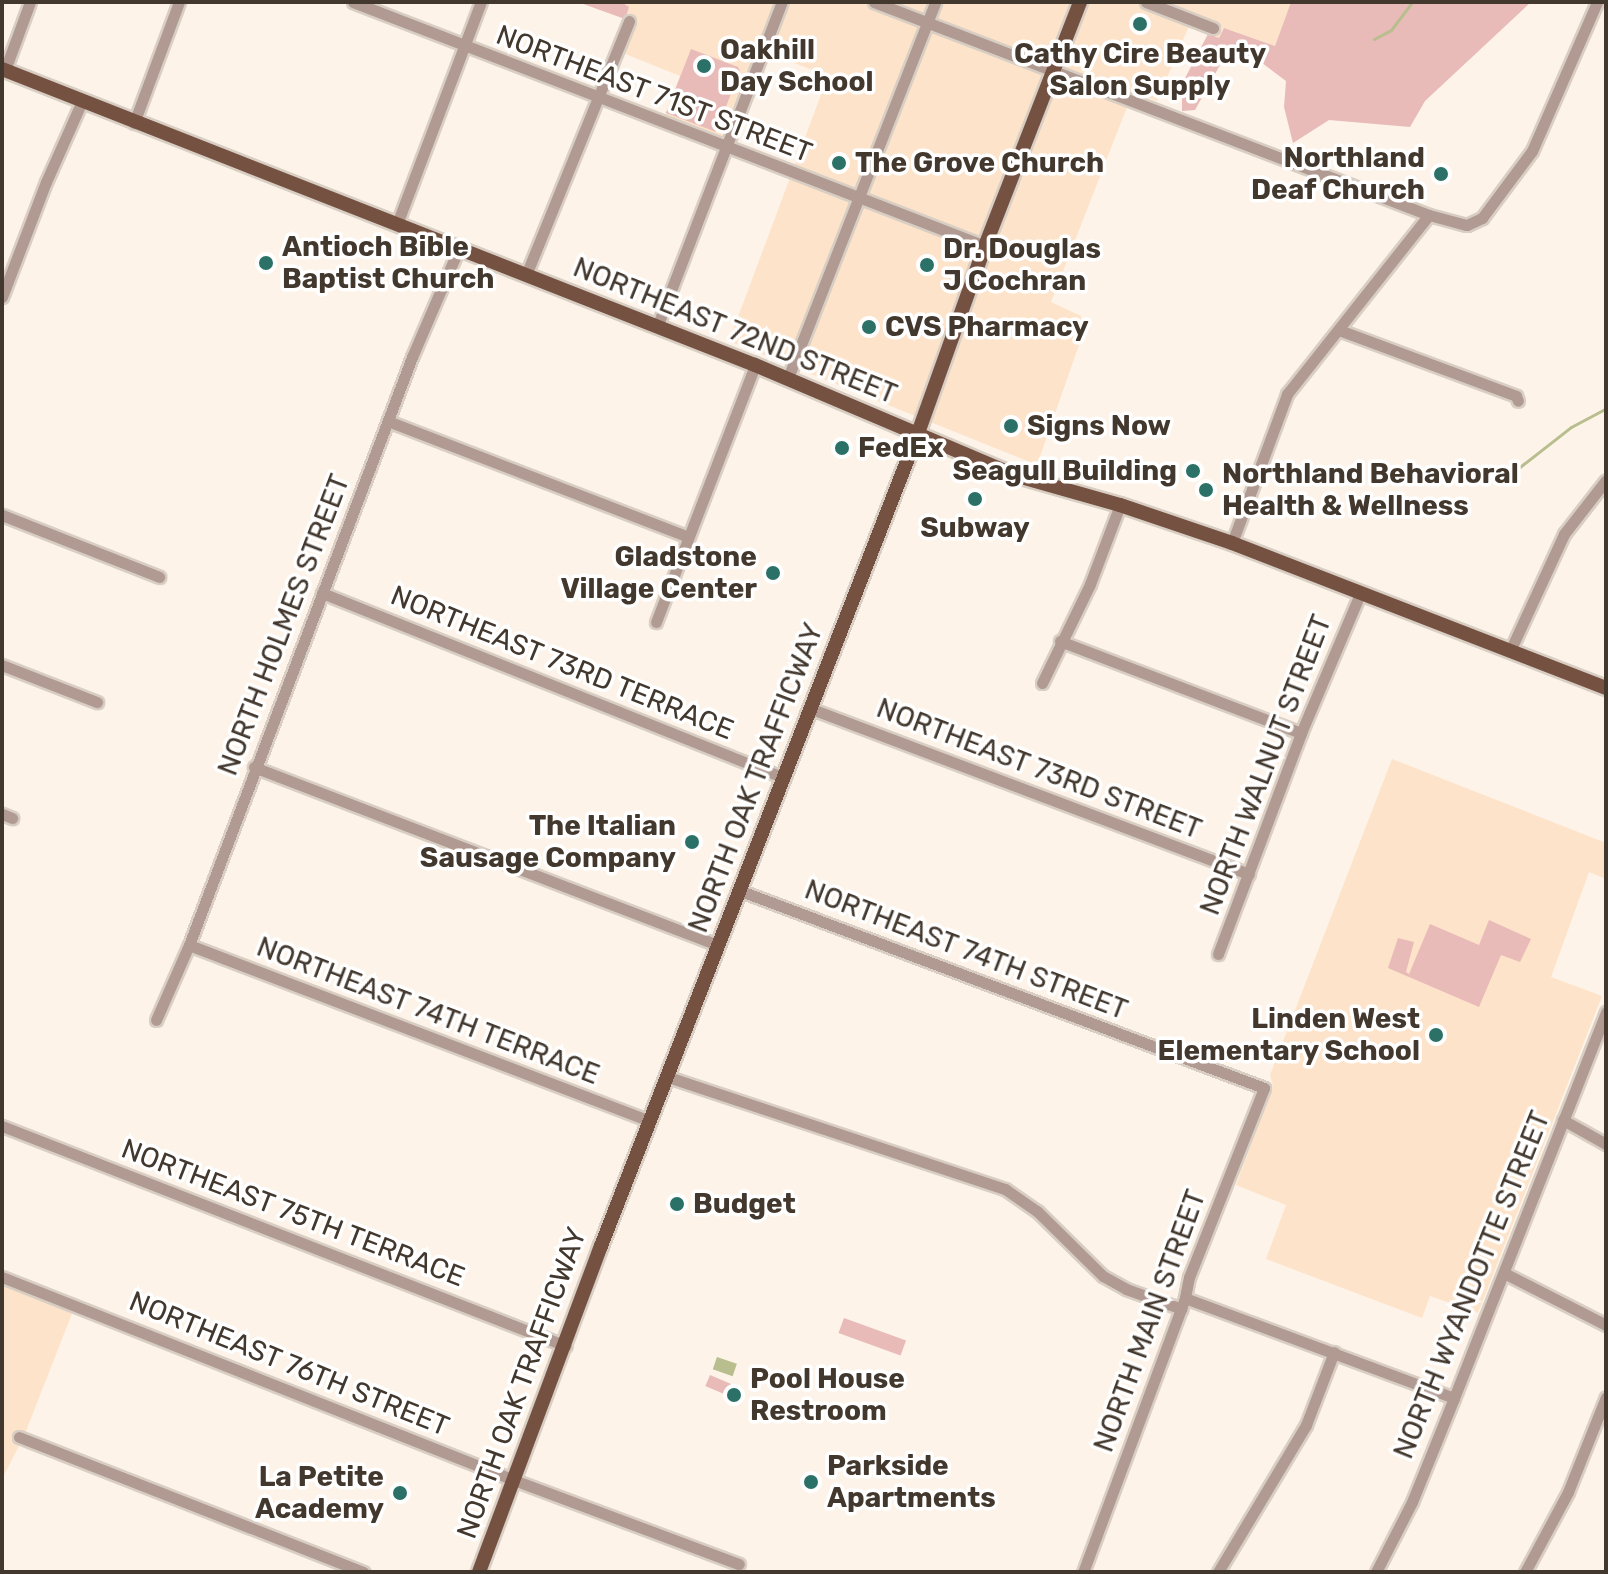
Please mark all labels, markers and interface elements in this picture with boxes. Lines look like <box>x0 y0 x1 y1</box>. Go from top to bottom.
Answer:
marker: Cathy Cire Beauty Salon Supply <box>1131 15 1149 33</box>
street label: NORTHEAST 71ST STREET <box>491 18 817 170</box>
place label: Oakhill Day School <box>720 33 874 99</box>
place label: Cathy Cire Beauty Salon Supply <box>1014 37 1266 103</box>
marker: Oakhill Day School <box>695 57 713 75</box>
place label: Northland Deaf Church <box>1250 141 1425 207</box>
place label: The Grove Church <box>855 146 1104 180</box>
marker: The Grove Church <box>830 154 848 172</box>
marker: Northland Deaf Church <box>1432 165 1450 183</box>
place label: Antioch Bible Baptist Church <box>282 230 494 296</box>
place label: Dr. Douglas J Cochran <box>943 232 1101 298</box>
street label: NORTHEAST 72ND STREET <box>568 250 902 412</box>
marker: Antioch Bible Baptist Church <box>257 254 275 272</box>
marker: Dr. Douglas J Cochran <box>918 256 936 274</box>
place label: CVS Pharmacy <box>885 310 1089 344</box>
marker: CVS Pharmacy <box>860 318 878 336</box>
place label: Signs Now <box>1027 409 1171 443</box>
marker: Signs Now <box>1002 417 1020 435</box>
place label: FedEx <box>858 431 944 465</box>
marker: FedEx <box>833 439 851 457</box>
place label: Seagull Building <box>952 454 1177 488</box>
place label: Northland Behavioral Health & Wellness <box>1222 457 1519 523</box>
marker: Seagull Building <box>1184 462 1202 480</box>
street label: NORTH HOLMES STREET <box>211 470 357 780</box>
marker: Northland Behavioral Health & Wellness <box>1197 481 1215 499</box>
marker: Subway <box>966 490 984 508</box>
place label: Subway <box>920 511 1030 545</box>
place label: Gladstone Village Center <box>560 540 757 606</box>
marker: Gladstone Village Center <box>764 564 782 582</box>
street label: NORTHEAST 73RD TERRACE <box>385 578 739 748</box>
street label: NORTH WALNUT STREET <box>1193 610 1339 920</box>
street label: NORTH OAK TRAFFICWAY <box>681 618 831 938</box>
street label: NORTHEAST 73RD STREET <box>871 691 1207 847</box>
place label: The Italian Sausage Company <box>420 809 676 875</box>
marker: The Italian Sausage Company <box>683 833 701 851</box>
street label: NORTHEAST 74TH STREET <box>800 873 1132 1027</box>
street label: NORTHEAST 74TH TERRACE <box>251 930 605 1092</box>
place label: Linden West Elementary School <box>1157 1002 1420 1068</box>
marker: Linden West Elementary School <box>1427 1026 1445 1044</box>
street label: NORTH WYANDOTTE STREET <box>1387 1106 1557 1464</box>
street label: NORTHEAST 75TH TERRACE <box>116 1132 470 1294</box>
street label: NORTH MAIN STREET <box>1087 1185 1213 1457</box>
place label: Budget <box>693 1187 796 1221</box>
marker: Budget <box>668 1195 686 1213</box>
street label: NORTH OAK TRAFFICWAY <box>450 1222 594 1544</box>
street label: NORTHEAST 76TH STREET <box>124 1284 454 1444</box>
place label: Pool House Restroom <box>750 1362 905 1428</box>
marker: Pool House Restroom <box>725 1386 743 1404</box>
place label: Parkside Apartments <box>827 1449 996 1515</box>
place label: La Petite Academy <box>255 1460 384 1526</box>
marker: Parkside Apartments <box>802 1473 820 1491</box>
marker: La Petite Academy <box>391 1484 409 1502</box>

